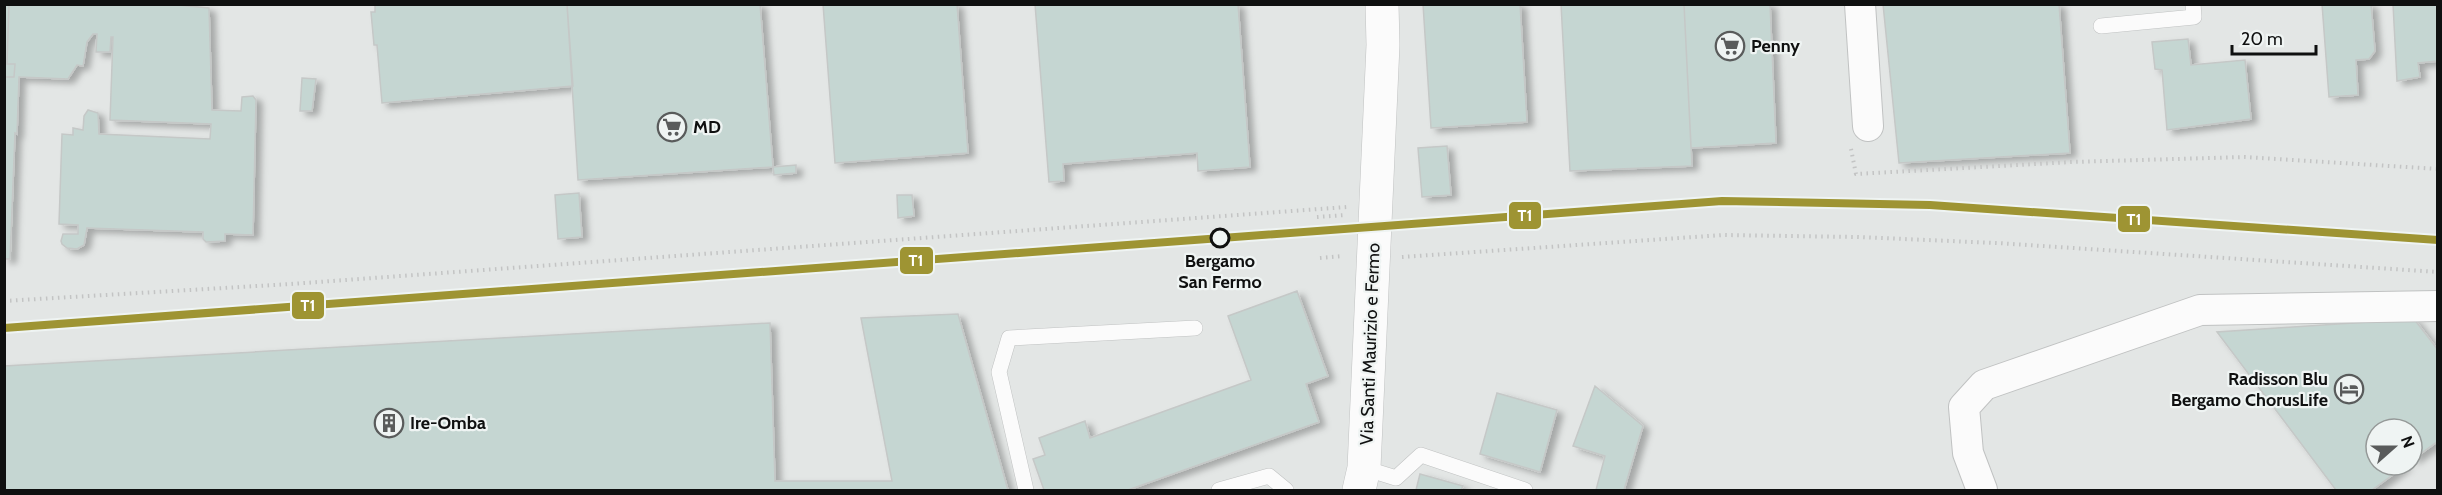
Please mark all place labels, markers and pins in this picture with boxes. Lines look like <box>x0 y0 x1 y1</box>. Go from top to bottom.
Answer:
supermarket icon: Penny <box>1714 30 1746 62</box>
place label: Penny <box>1751 35 1800 57</box>
supermarket icon: MD <box>656 111 688 143</box>
place label: MD <box>693 116 721 138</box>
marker: Bergamo San Fermo <box>1210 228 1230 248</box>
place label: Bergamo San Fermo <box>1178 250 1262 293</box>
place label: Radisson Blu Bergamo ChorusLife <box>2171 368 2328 411</box>
hotel icon: Radisson Blu Bergamo ChorusLife <box>2333 373 2365 405</box>
building icon: Ire-Omba <box>373 407 405 439</box>
place label: Ire-Omba <box>410 412 486 434</box>

